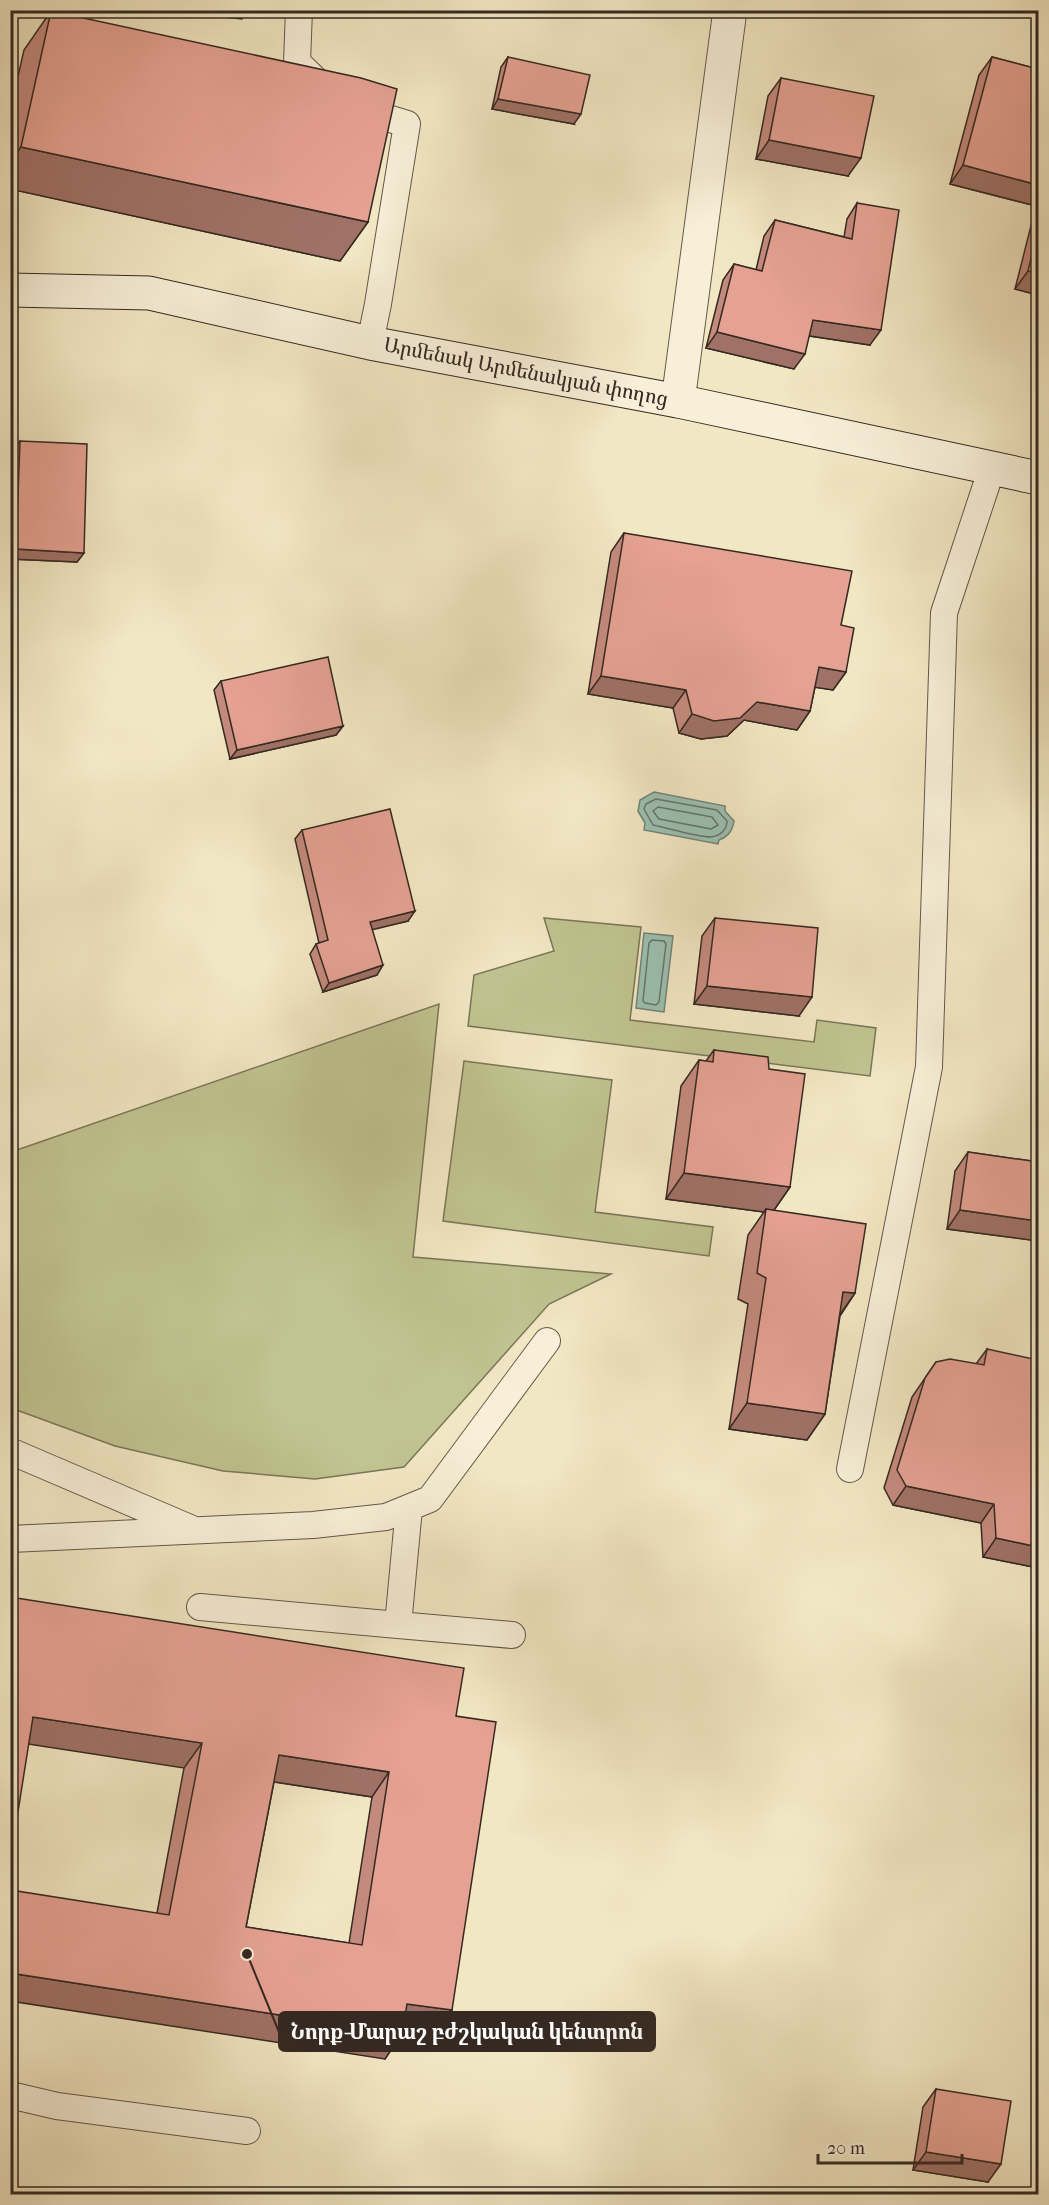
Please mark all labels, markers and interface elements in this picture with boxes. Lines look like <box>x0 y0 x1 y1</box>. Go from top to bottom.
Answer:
street label: Արմենակ Արմենակյան փողոց <box>382 333 670 411</box>
callout: Նորք-Մարաշ բժշկական կենտրոն <box>279 2012 655 2051</box>
text: Նորք-Մարաշ բժշկական կենտրոն <box>291 2020 643 2045</box>
scale bar <box>818 2127 962 2165</box>
text: 20 m <box>827 2138 865 2159</box>

